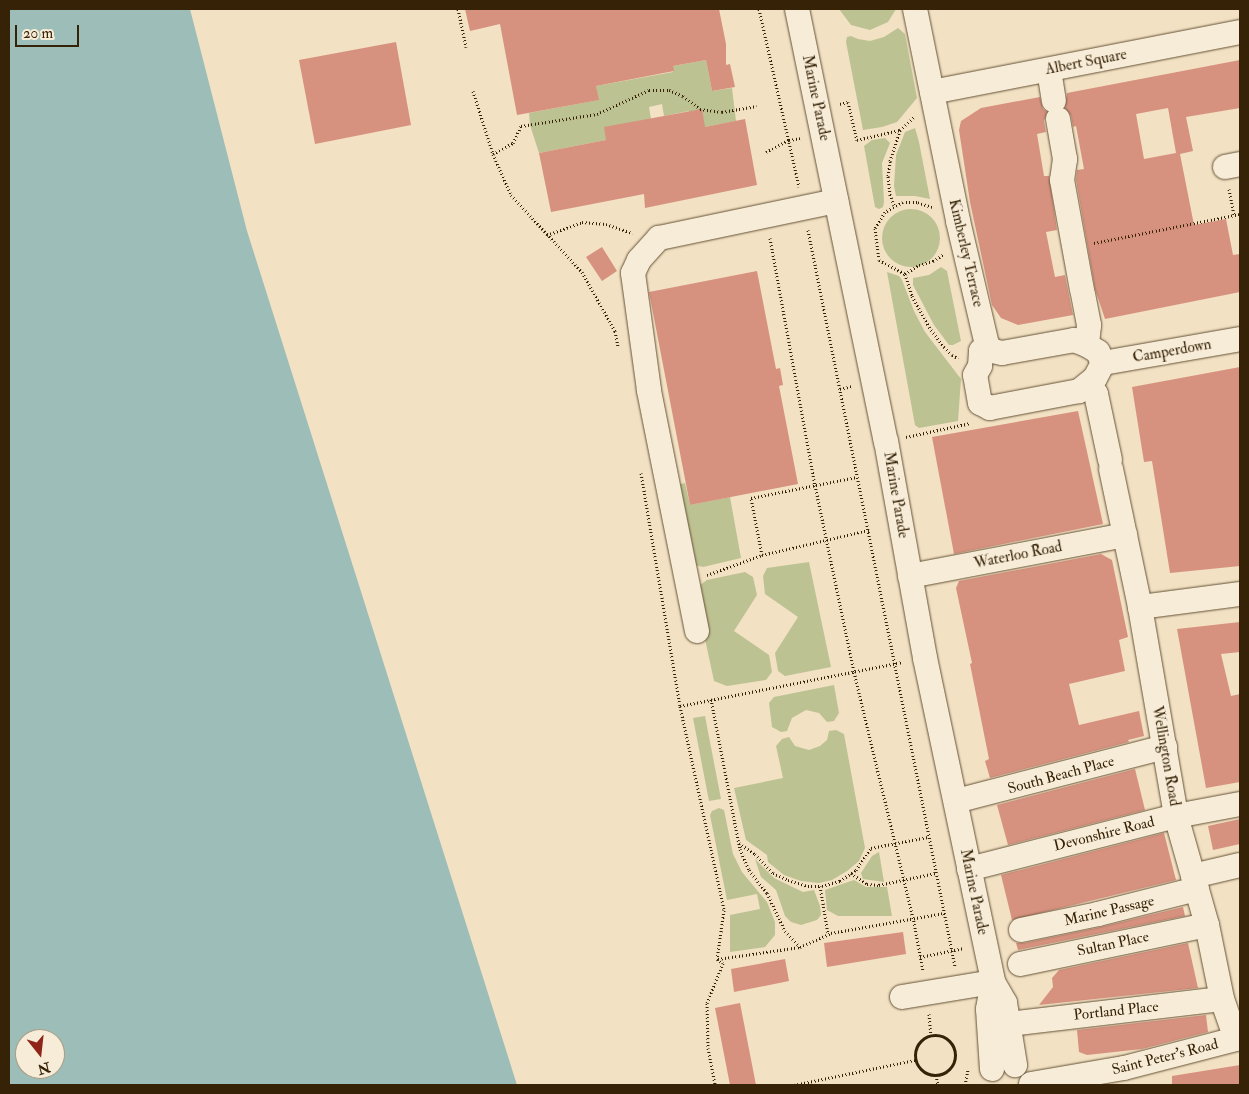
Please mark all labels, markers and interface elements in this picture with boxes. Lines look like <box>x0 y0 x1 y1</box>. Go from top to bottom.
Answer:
scale bar <box>18 15 81 47</box>
text: 20 m <box>23 24 53 43</box>
street label: Albert Square <box>1044 45 1128 79</box>
street label: Marine Parade <box>798 53 834 143</box>
street label: Kimberley Terrace <box>945 197 987 309</box>
street label: Camperdown <box>1131 335 1213 367</box>
street label: Marine Parade <box>880 450 912 540</box>
street label: Waterloo Road <box>972 538 1064 572</box>
street label: Wellington Road <box>1148 705 1184 807</box>
street label: South Beach Place <box>1006 752 1116 798</box>
street label: Devonshire Road <box>1052 813 1156 855</box>
street label: Marine Parade <box>956 847 992 937</box>
street label: Marine Passage <box>1062 892 1156 930</box>
street label: Sultan Place <box>1076 928 1150 960</box>
street label: Portland Place <box>1073 998 1159 1024</box>
north arrow <box>15 1029 65 1079</box>
street label: Saint Peter's Road <box>1110 1035 1220 1079</box>
text: N <box>36 1058 52 1078</box>

